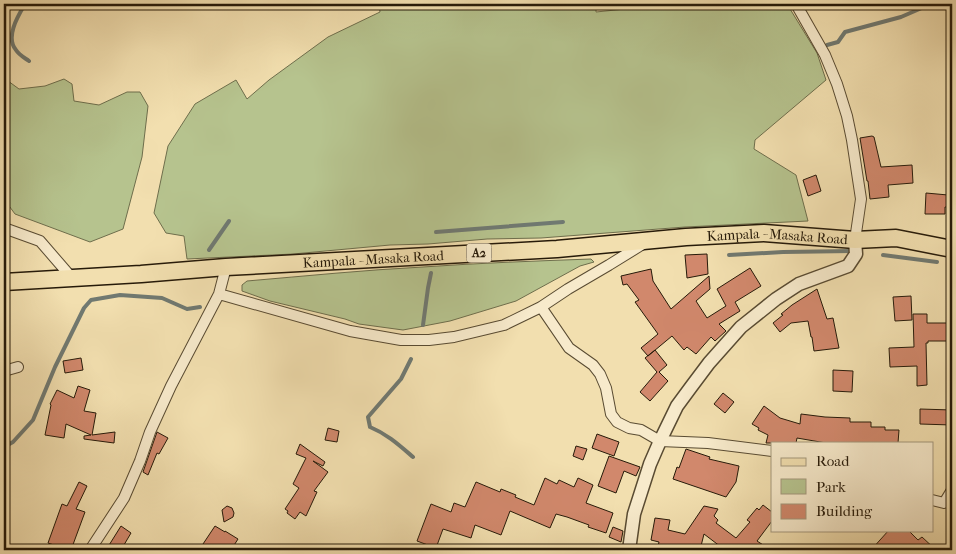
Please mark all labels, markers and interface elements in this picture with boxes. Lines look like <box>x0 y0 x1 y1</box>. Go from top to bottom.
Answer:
street label: Kampala - Masaka Road <box>706 224 849 248</box>
road number: A2 <box>466 244 492 262</box>
street label: Kampala - Masaka Road <box>302 247 445 271</box>
legend <box>771 442 934 532</box>
text: Road <box>816 452 850 470</box>
text: Park <box>816 478 846 496</box>
text: Building <box>816 502 873 520</box>

